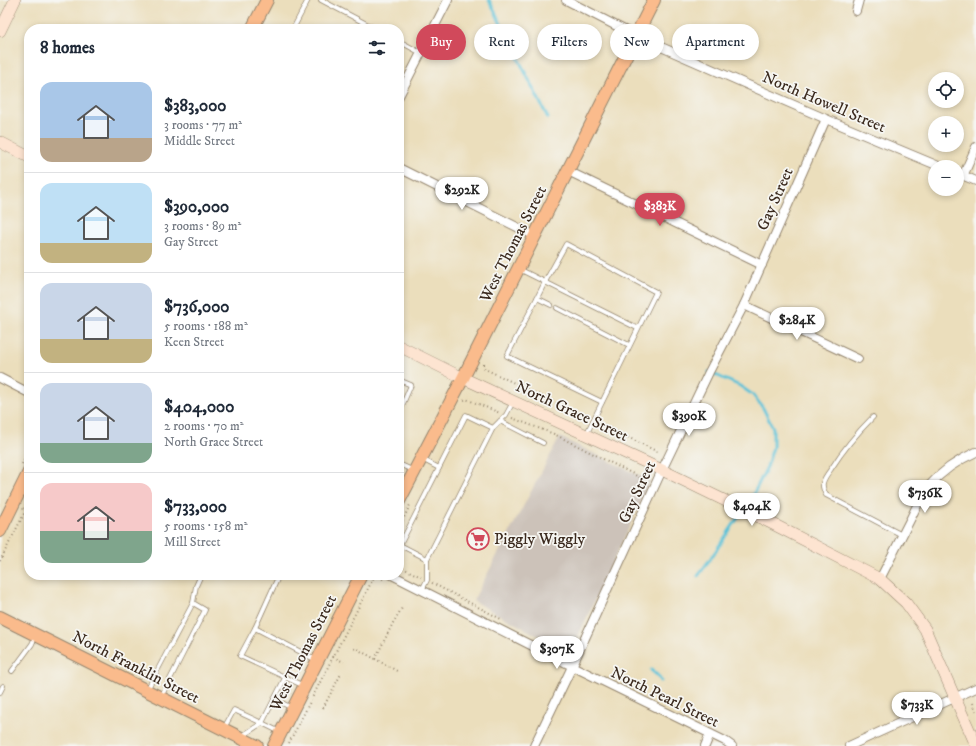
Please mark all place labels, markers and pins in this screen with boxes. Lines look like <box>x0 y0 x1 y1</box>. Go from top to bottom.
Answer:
pin: $292K <box>434 177 490 211</box>
pin: $383K <box>632 193 688 227</box>
pin: $284K <box>769 307 825 341</box>
pin: $390K <box>661 403 717 437</box>
pin: $736K <box>897 480 953 514</box>
pin: $404K <box>724 493 780 527</box>
supermarket icon: Piggly Wiggly <box>465 526 491 552</box>
place label: Piggly Wiggly <box>494 529 586 549</box>
pin: $307K <box>529 636 585 670</box>
pin: $733K <box>889 692 945 726</box>

